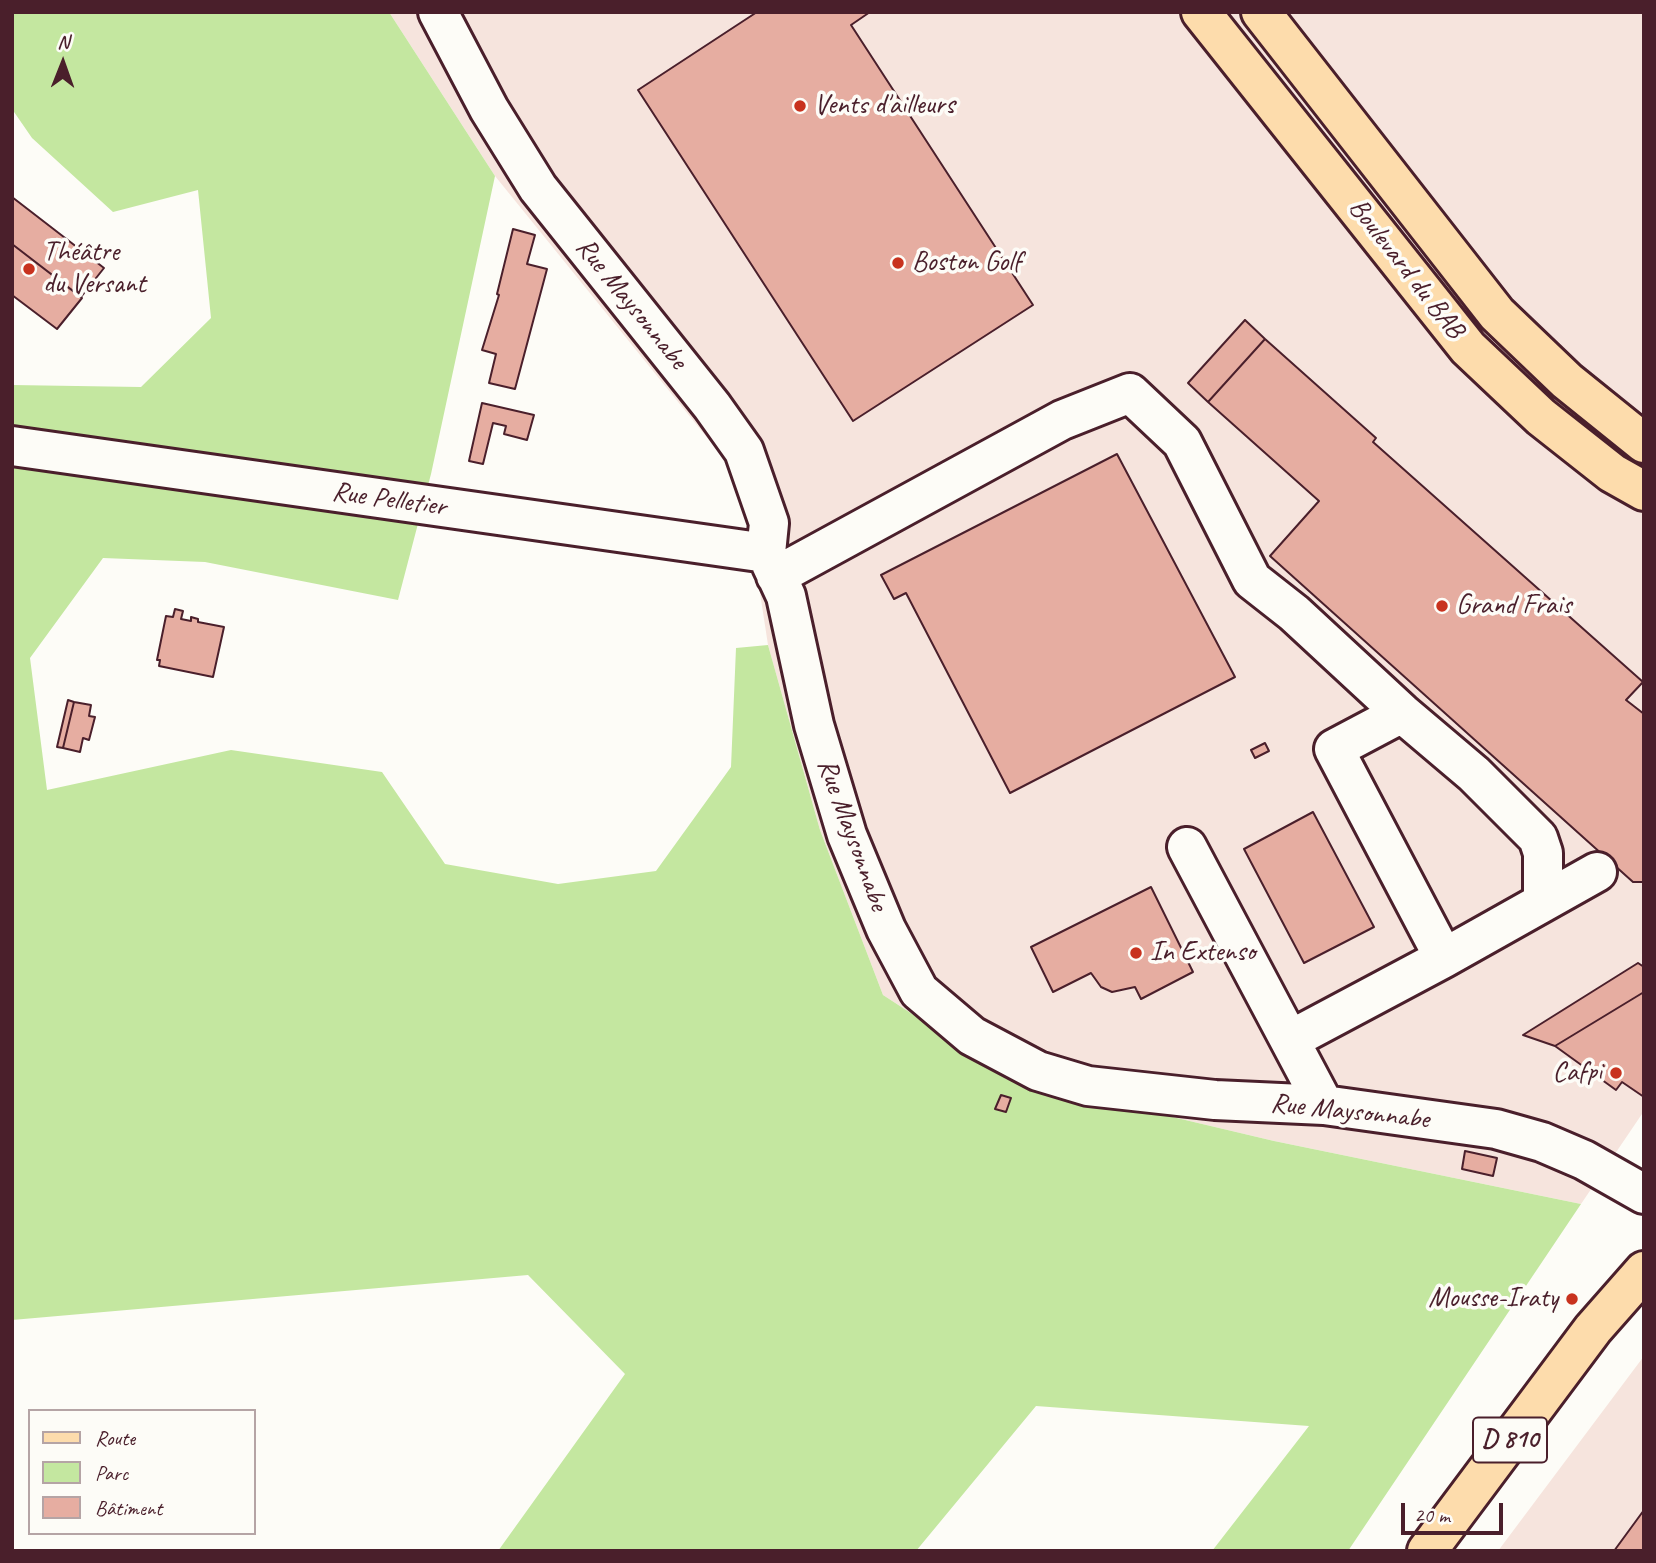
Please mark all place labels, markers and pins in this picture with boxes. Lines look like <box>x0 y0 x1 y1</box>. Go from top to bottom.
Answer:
place label: Vents d'ailleurs <box>814 89 954 123</box>
marker: Vents d'ailleurs <box>792 98 808 114</box>
place label: Théâtre du Versant <box>43 236 146 302</box>
place label: Boston Golf <box>912 246 1021 280</box>
marker: Boston Golf <box>890 255 906 271</box>
marker: Théâtre du Versant <box>21 261 37 277</box>
place label: Grand Frais <box>1456 589 1572 623</box>
marker: Grand Frais <box>1434 598 1450 614</box>
place label: In Extenso <box>1150 936 1255 970</box>
marker: In Extenso <box>1128 945 1144 961</box>
place label: Cafpi <box>1553 1056 1602 1090</box>
marker: Cafpi <box>1608 1065 1624 1081</box>
place label: Mousse-Iraty <box>1428 1282 1558 1316</box>
marker: Mousse-Iraty <box>1564 1291 1580 1307</box>

